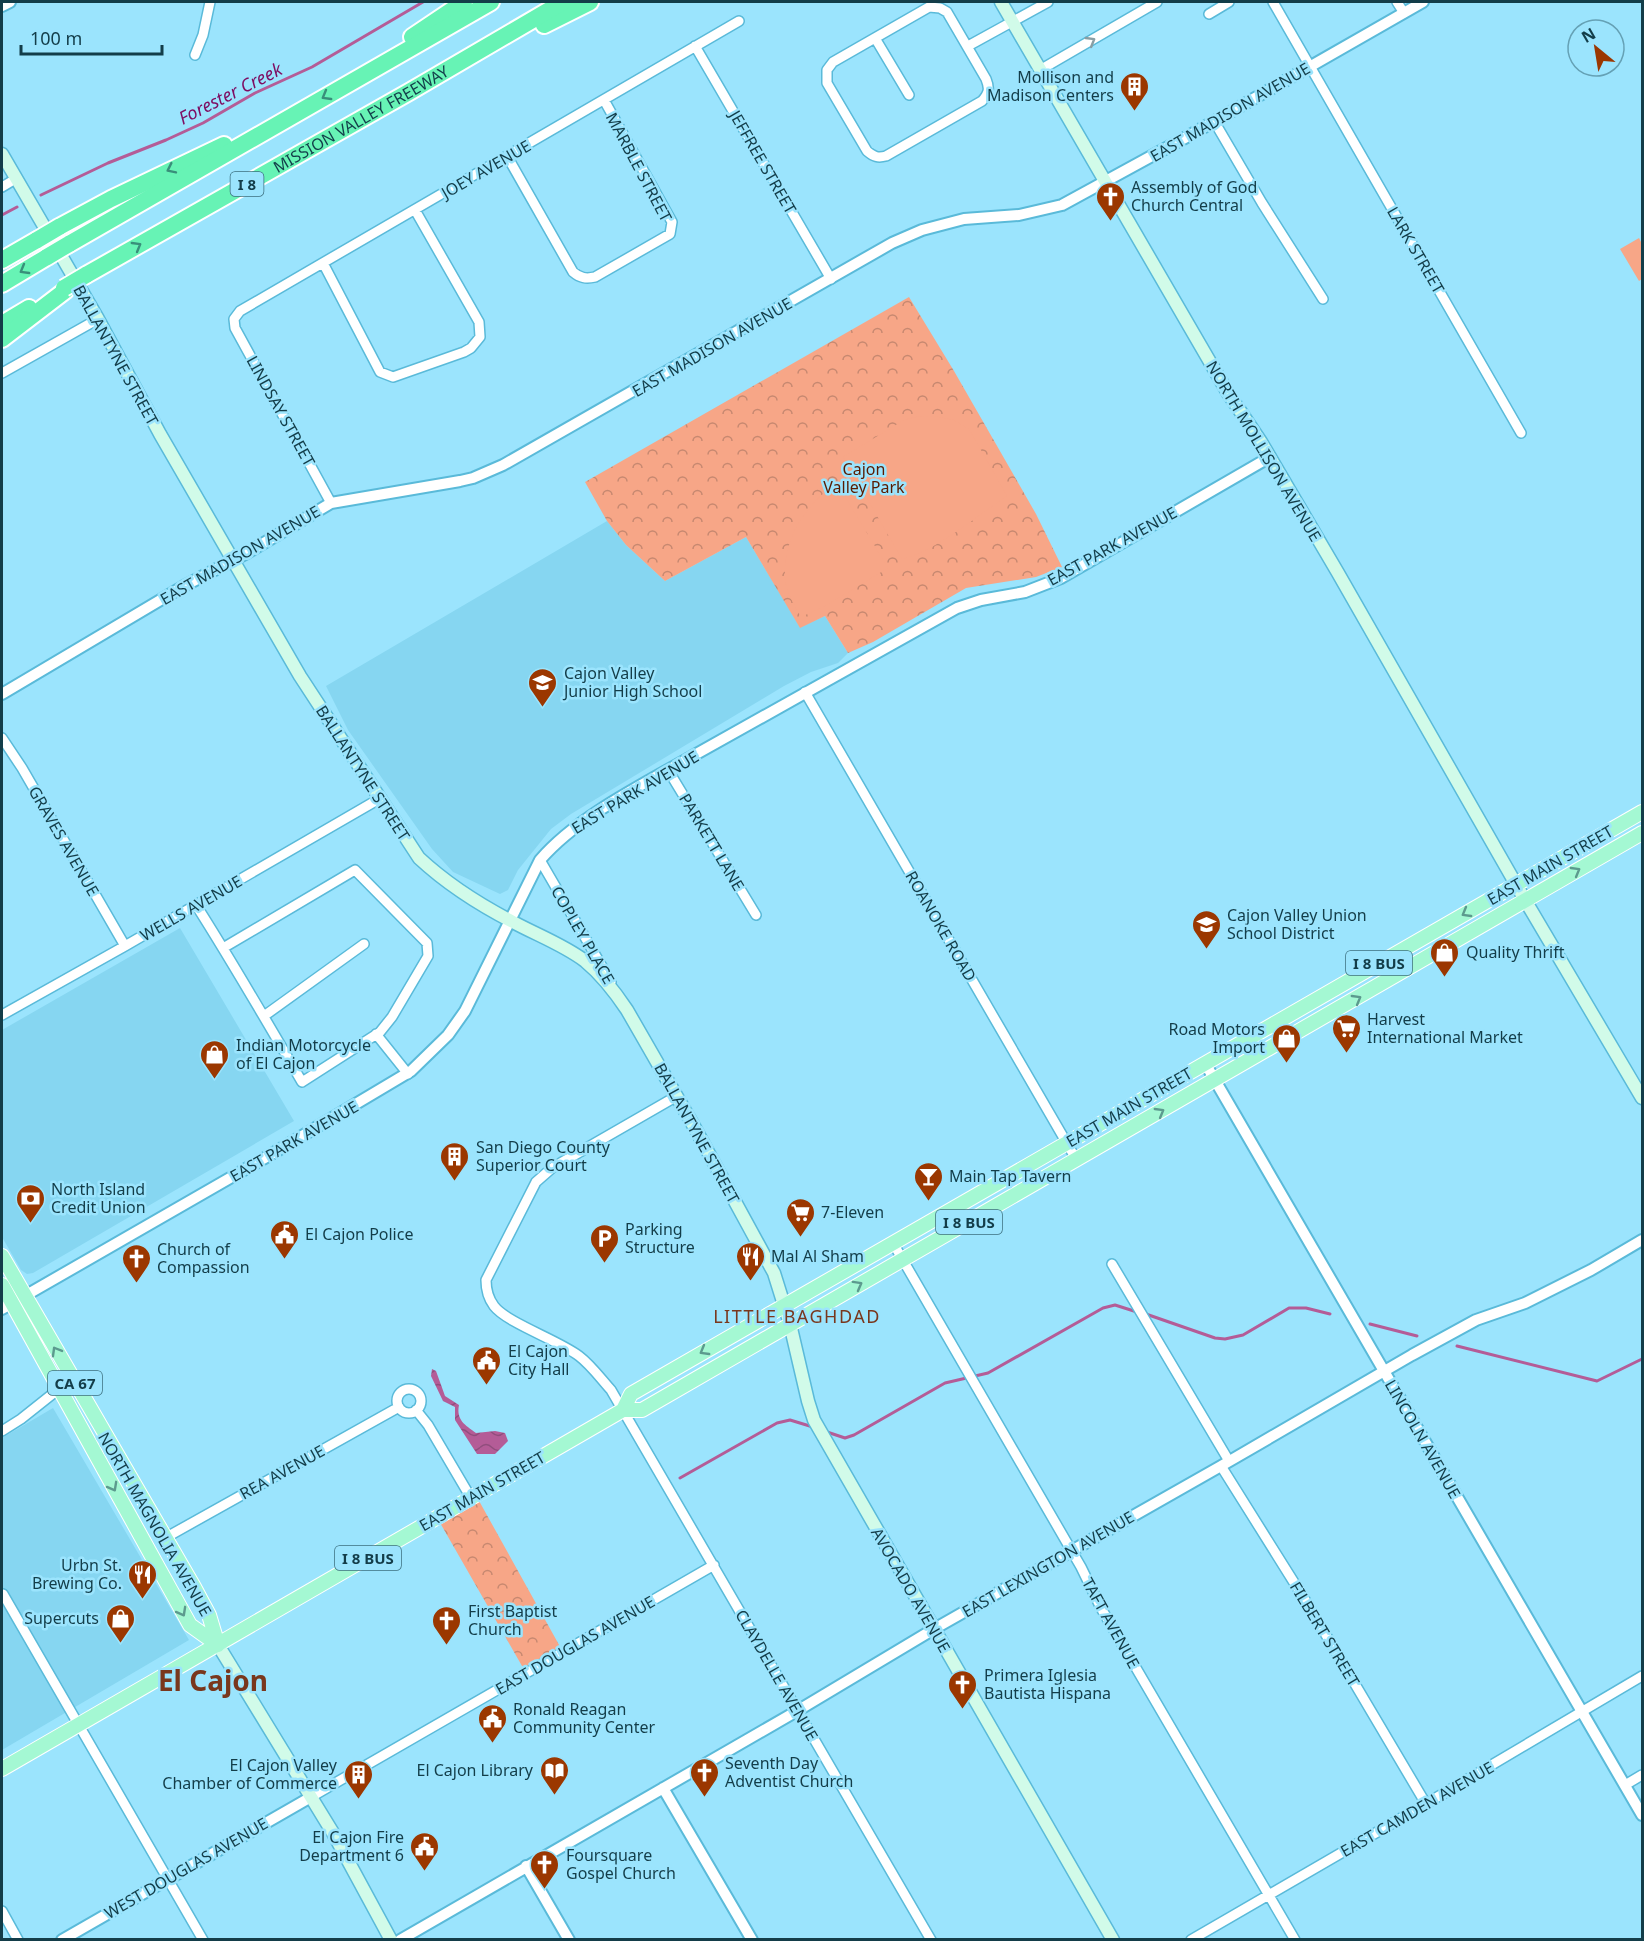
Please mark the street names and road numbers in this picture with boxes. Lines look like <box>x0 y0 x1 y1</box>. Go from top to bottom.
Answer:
street label: EAST MADISON AVENUE <box>1146 57 1314 167</box>
street label: MISSION VALLEY FREEWAY <box>269 60 453 178</box>
street label: JEFFREE STREET <box>723 104 802 218</box>
street label: MARBLE STREET <box>601 108 677 226</box>
street label: JOEY AVENUE <box>436 135 535 204</box>
road number: I 8 <box>230 172 264 196</box>
street label: LARK STREET <box>1382 203 1450 298</box>
street label: BALLANTYNE STREET <box>68 281 164 429</box>
street label: EAST MADISON AVENUE <box>628 292 796 402</box>
street label: LINDSAY STREET <box>242 352 321 470</box>
street label: NORTH MOLLISON AVENUE <box>1201 357 1327 545</box>
street label: EAST MADISON AVENUE <box>156 500 324 610</box>
street label: EAST PARK AVENUE <box>1043 501 1181 591</box>
street label: BALLANTYNE STREET <box>311 701 415 845</box>
street label: EAST PARK AVENUE <box>567 745 703 839</box>
street label: GRAVES AVENUE <box>24 782 104 900</box>
street label: PARKETT LANE <box>674 789 750 895</box>
street label: EAST MAIN STREET <box>1483 820 1617 910</box>
street label: ROANOKE ROAD <box>900 867 982 985</box>
street label: WELLS AVENUE <box>136 870 246 946</box>
street label: COPLEY PLACE <box>546 882 620 988</box>
road number: I 8 BUS <box>1346 951 1412 975</box>
street label: BALLANTYNE STREET <box>649 1059 745 1207</box>
street label: EAST MAIN STREET <box>1062 1062 1196 1152</box>
street label: EAST PARK AVENUE <box>226 1095 362 1187</box>
road number: I 8 BUS <box>936 1210 1002 1234</box>
road number: CA 67 <box>48 1371 102 1395</box>
street label: LINCOLN AVENUE <box>1380 1376 1466 1502</box>
street label: NORTH MAGNOLIA AVENUE <box>93 1428 217 1620</box>
street label: REA AVENUE <box>236 1440 328 1504</box>
street label: EAST MAIN STREET <box>415 1446 549 1536</box>
street label: EAST LEXINGTON AVENUE <box>958 1506 1138 1622</box>
street label: AVOCADO AVENUE <box>866 1523 956 1657</box>
road number: I 8 BUS <box>335 1546 401 1570</box>
street label: TAFT AVENUE <box>1077 1574 1145 1672</box>
street label: FILBERT STREET <box>1285 1577 1365 1691</box>
street label: EAST DOUGLAS AVENUE <box>491 1590 659 1700</box>
street label: CLAYDELLE AVENUE <box>730 1605 824 1745</box>
street label: EAST CAMDEN AVENUE <box>1336 1756 1498 1862</box>
street label: WEST DOUGLAS AVENUE <box>100 1812 272 1924</box>

